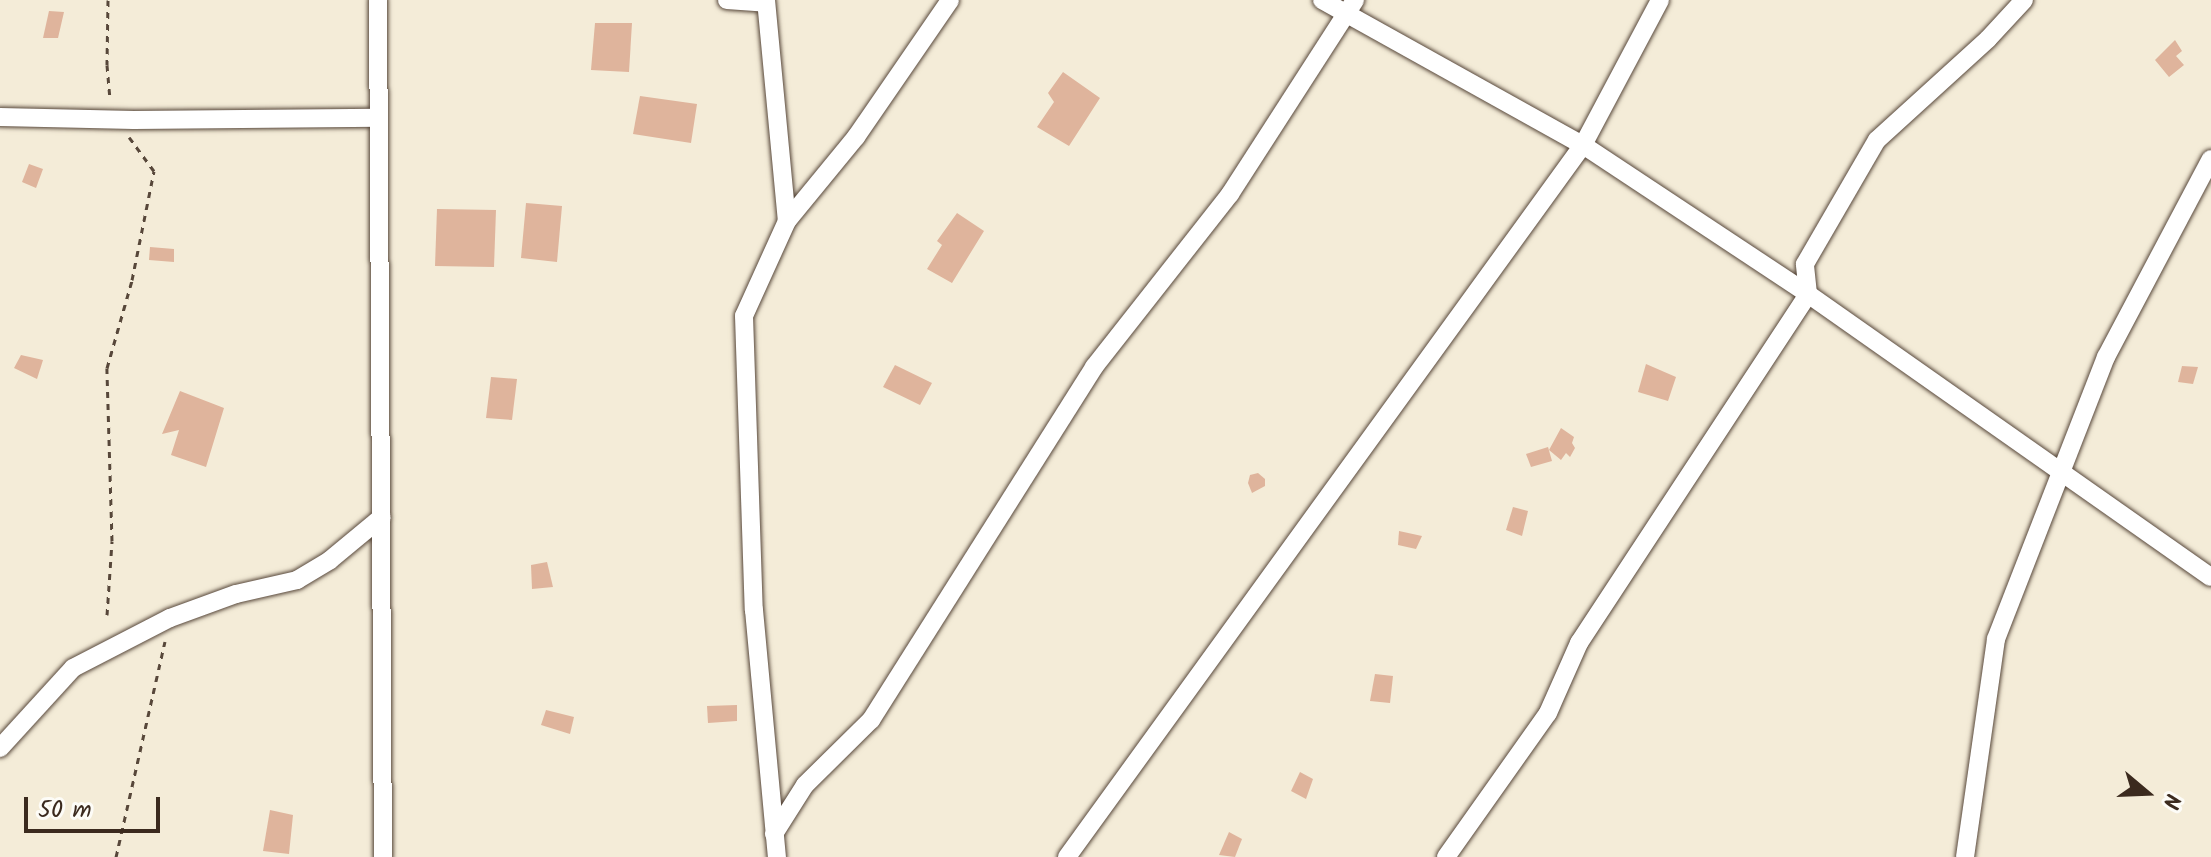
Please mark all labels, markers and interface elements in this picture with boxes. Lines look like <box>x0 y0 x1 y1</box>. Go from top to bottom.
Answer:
north arrow <box>2107 753 2187 833</box>
scale bar <box>28 781 164 831</box>
text: N <box>2151 789 2189 813</box>
text: 50 m <box>38 791 92 830</box>

